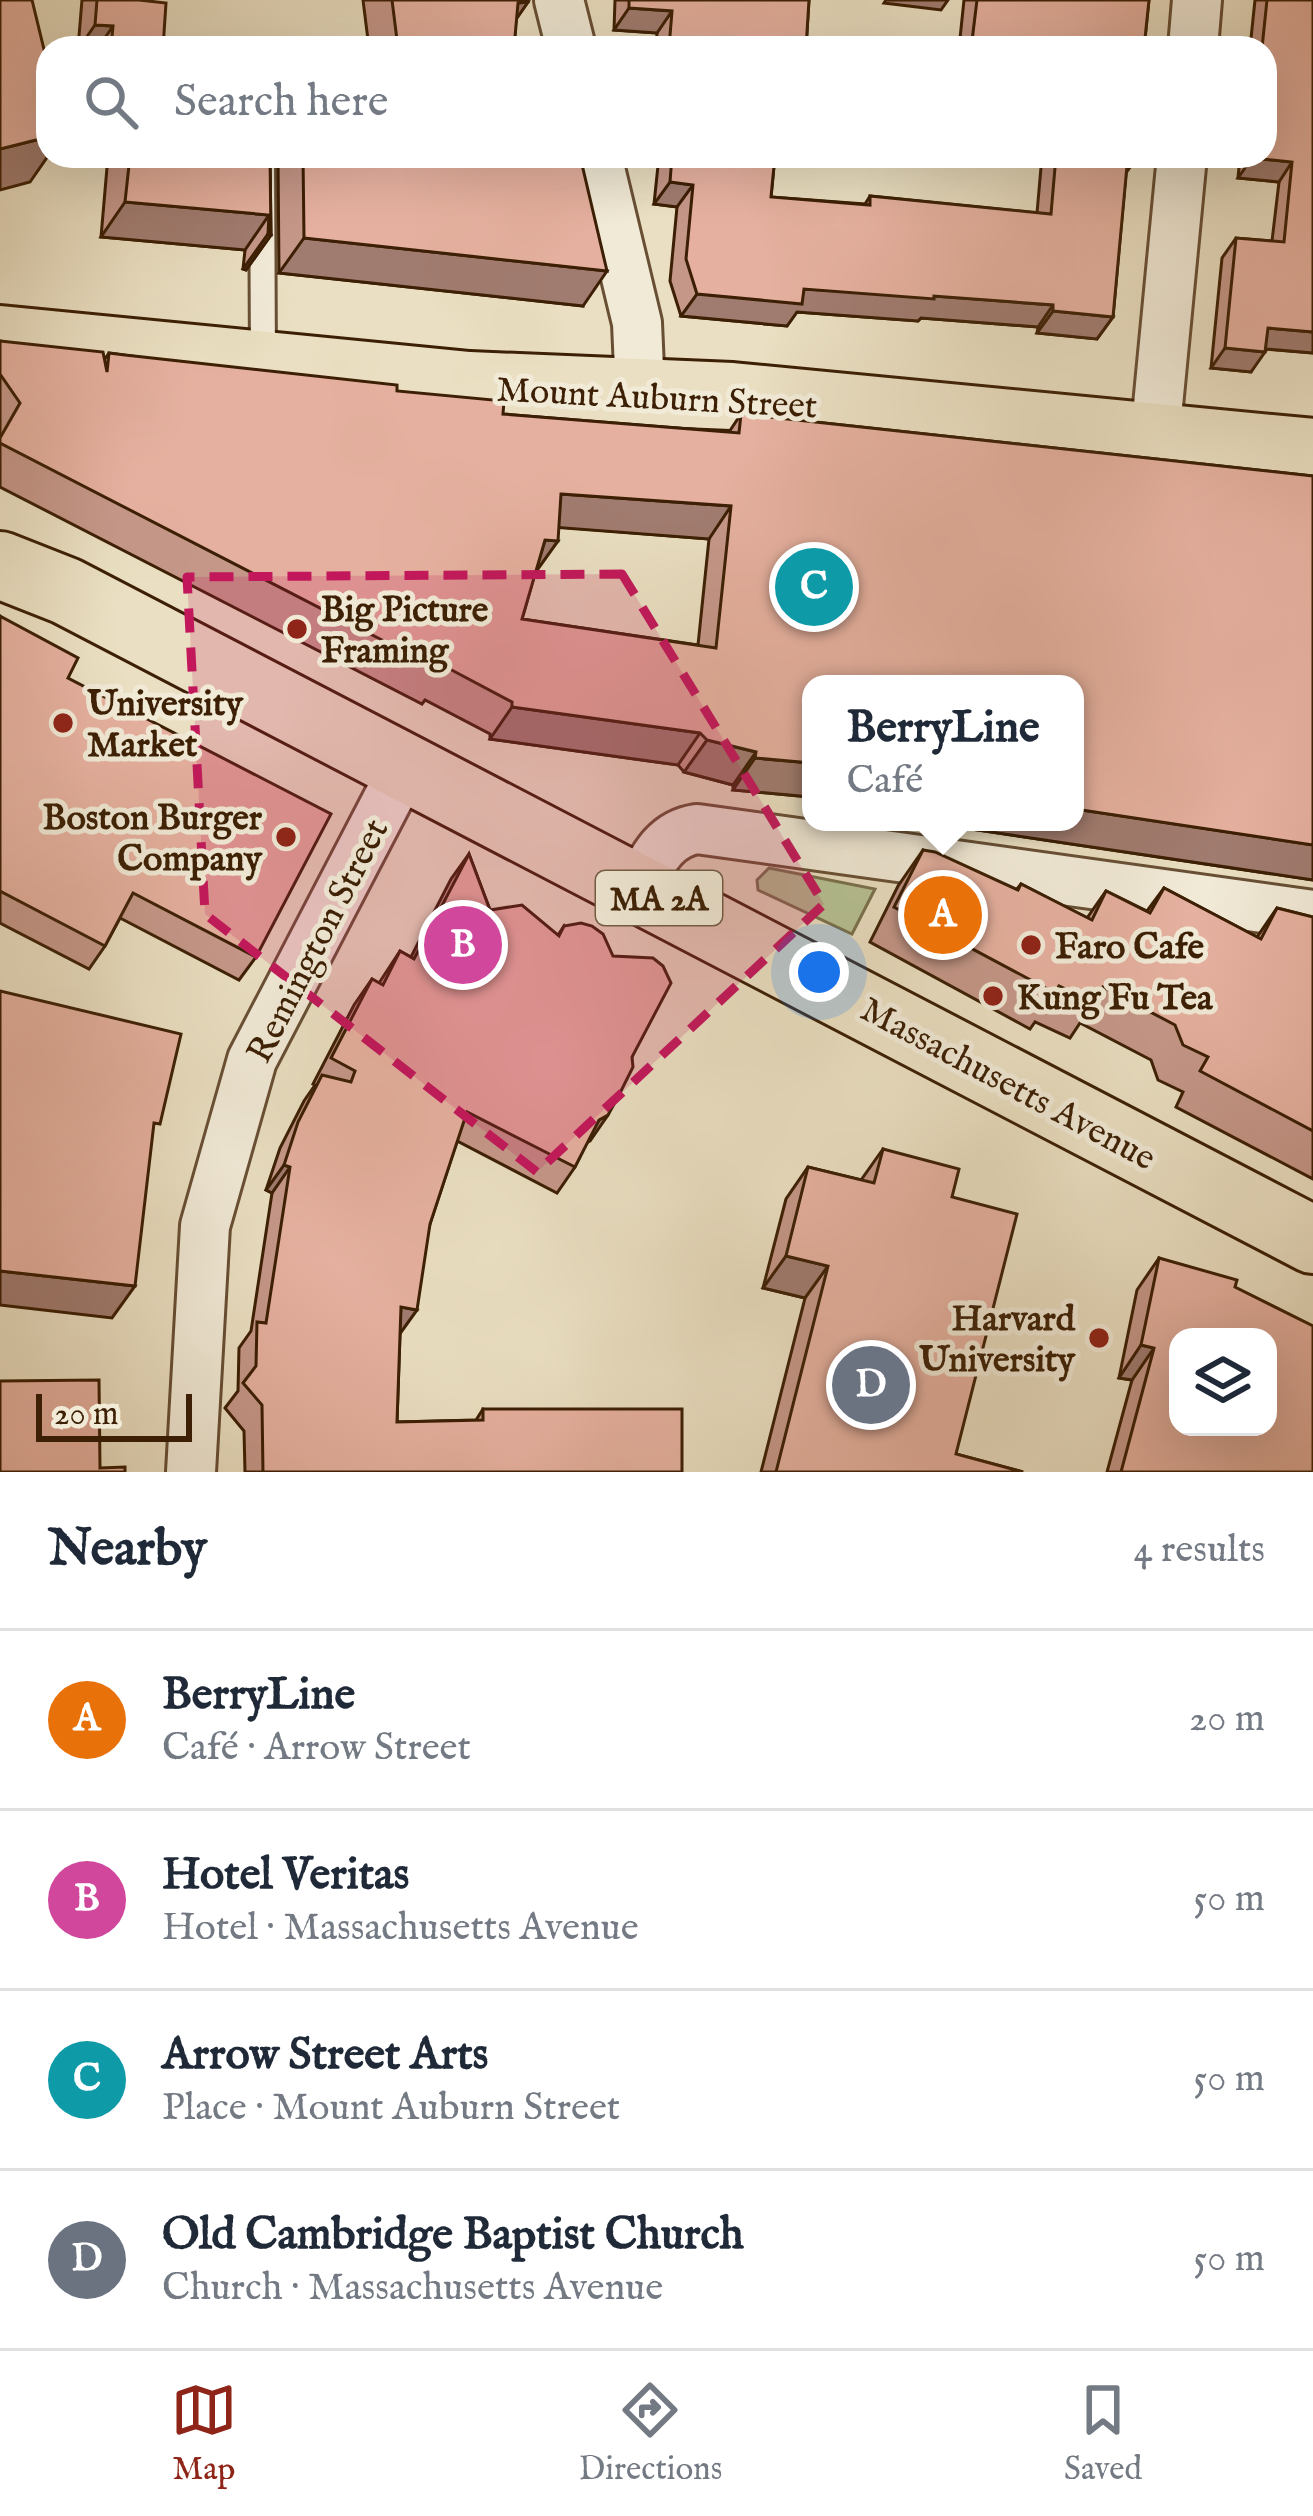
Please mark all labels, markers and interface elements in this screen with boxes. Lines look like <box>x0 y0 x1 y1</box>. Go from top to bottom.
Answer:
search box <box>36 36 1277 168</box>
icon: search <box>78 69 144 135</box>
text: Search here <box>174 74 388 131</box>
street label: Mount Auburn Street <box>495 368 818 430</box>
pin: C <box>775 542 853 632</box>
place label: Big Picture Framing <box>321 588 489 675</box>
marker: Big Picture Framing <box>284 616 310 642</box>
popup <box>802 675 1084 831</box>
place label: University Market <box>87 682 244 769</box>
text: BerryLine <box>846 700 1040 757</box>
marker: University Market <box>50 710 76 736</box>
text: Café <box>846 757 923 806</box>
place label: Boston Burger Company <box>43 796 263 883</box>
street label: Remington Street <box>237 812 400 1071</box>
marker: Boston Burger Company <box>273 824 299 850</box>
pin: A <box>904 870 982 960</box>
road number: MA 2A <box>596 871 722 925</box>
pin: B <box>424 900 502 990</box>
place label: Faro Cafe <box>1055 925 1205 971</box>
marker: Faro Cafe <box>1018 932 1044 958</box>
your location <box>789 942 849 1002</box>
place label: Kung Fu Tea <box>1017 976 1214 1022</box>
marker: Kung Fu Tea <box>980 983 1006 1009</box>
street label: Massachusetts Avenue <box>852 987 1163 1182</box>
place label: Harvard University <box>919 1297 1076 1384</box>
marker: Harvard University <box>1086 1325 1112 1351</box>
map controls <box>1169 1328 1277 1436</box>
button: layers <box>1169 1328 1277 1436</box>
pin: D <box>832 1340 910 1430</box>
scale bar <box>36 1388 192 1441</box>
text: 20 m <box>54 1394 118 1436</box>
text: Nearby <box>48 1518 207 1583</box>
text: 4 results <box>1133 1526 1265 1575</box>
text: BerryLine <box>162 1667 355 1724</box>
text: A <box>74 1695 100 1744</box>
text: 20 m <box>1189 1695 1265 1744</box>
text: Café · Arrow Street <box>162 1724 471 1773</box>
text: Hotel Veritas <box>162 1847 409 1904</box>
text: B <box>74 1875 100 1924</box>
text: 50 m <box>1193 1875 1265 1924</box>
text: Hotel · Massachusetts Avenue <box>162 1904 639 1953</box>
text: Arrow Street Arts <box>162 2027 488 2084</box>
text: C <box>73 2055 101 2104</box>
text: 50 m <box>1193 2055 1265 2104</box>
text: Place · Mount Auburn Street <box>162 2084 620 2133</box>
text: Old Cambridge Baptist Church <box>162 2207 744 2264</box>
text: D <box>71 2235 103 2284</box>
text: 50 m <box>1193 2235 1265 2284</box>
text: Church · Massachusetts Avenue <box>162 2264 663 2313</box>
tab: Map <box>171 2377 237 2491</box>
tab: Directions <box>579 2377 722 2491</box>
tab: Saved <box>1064 2377 1142 2491</box>

